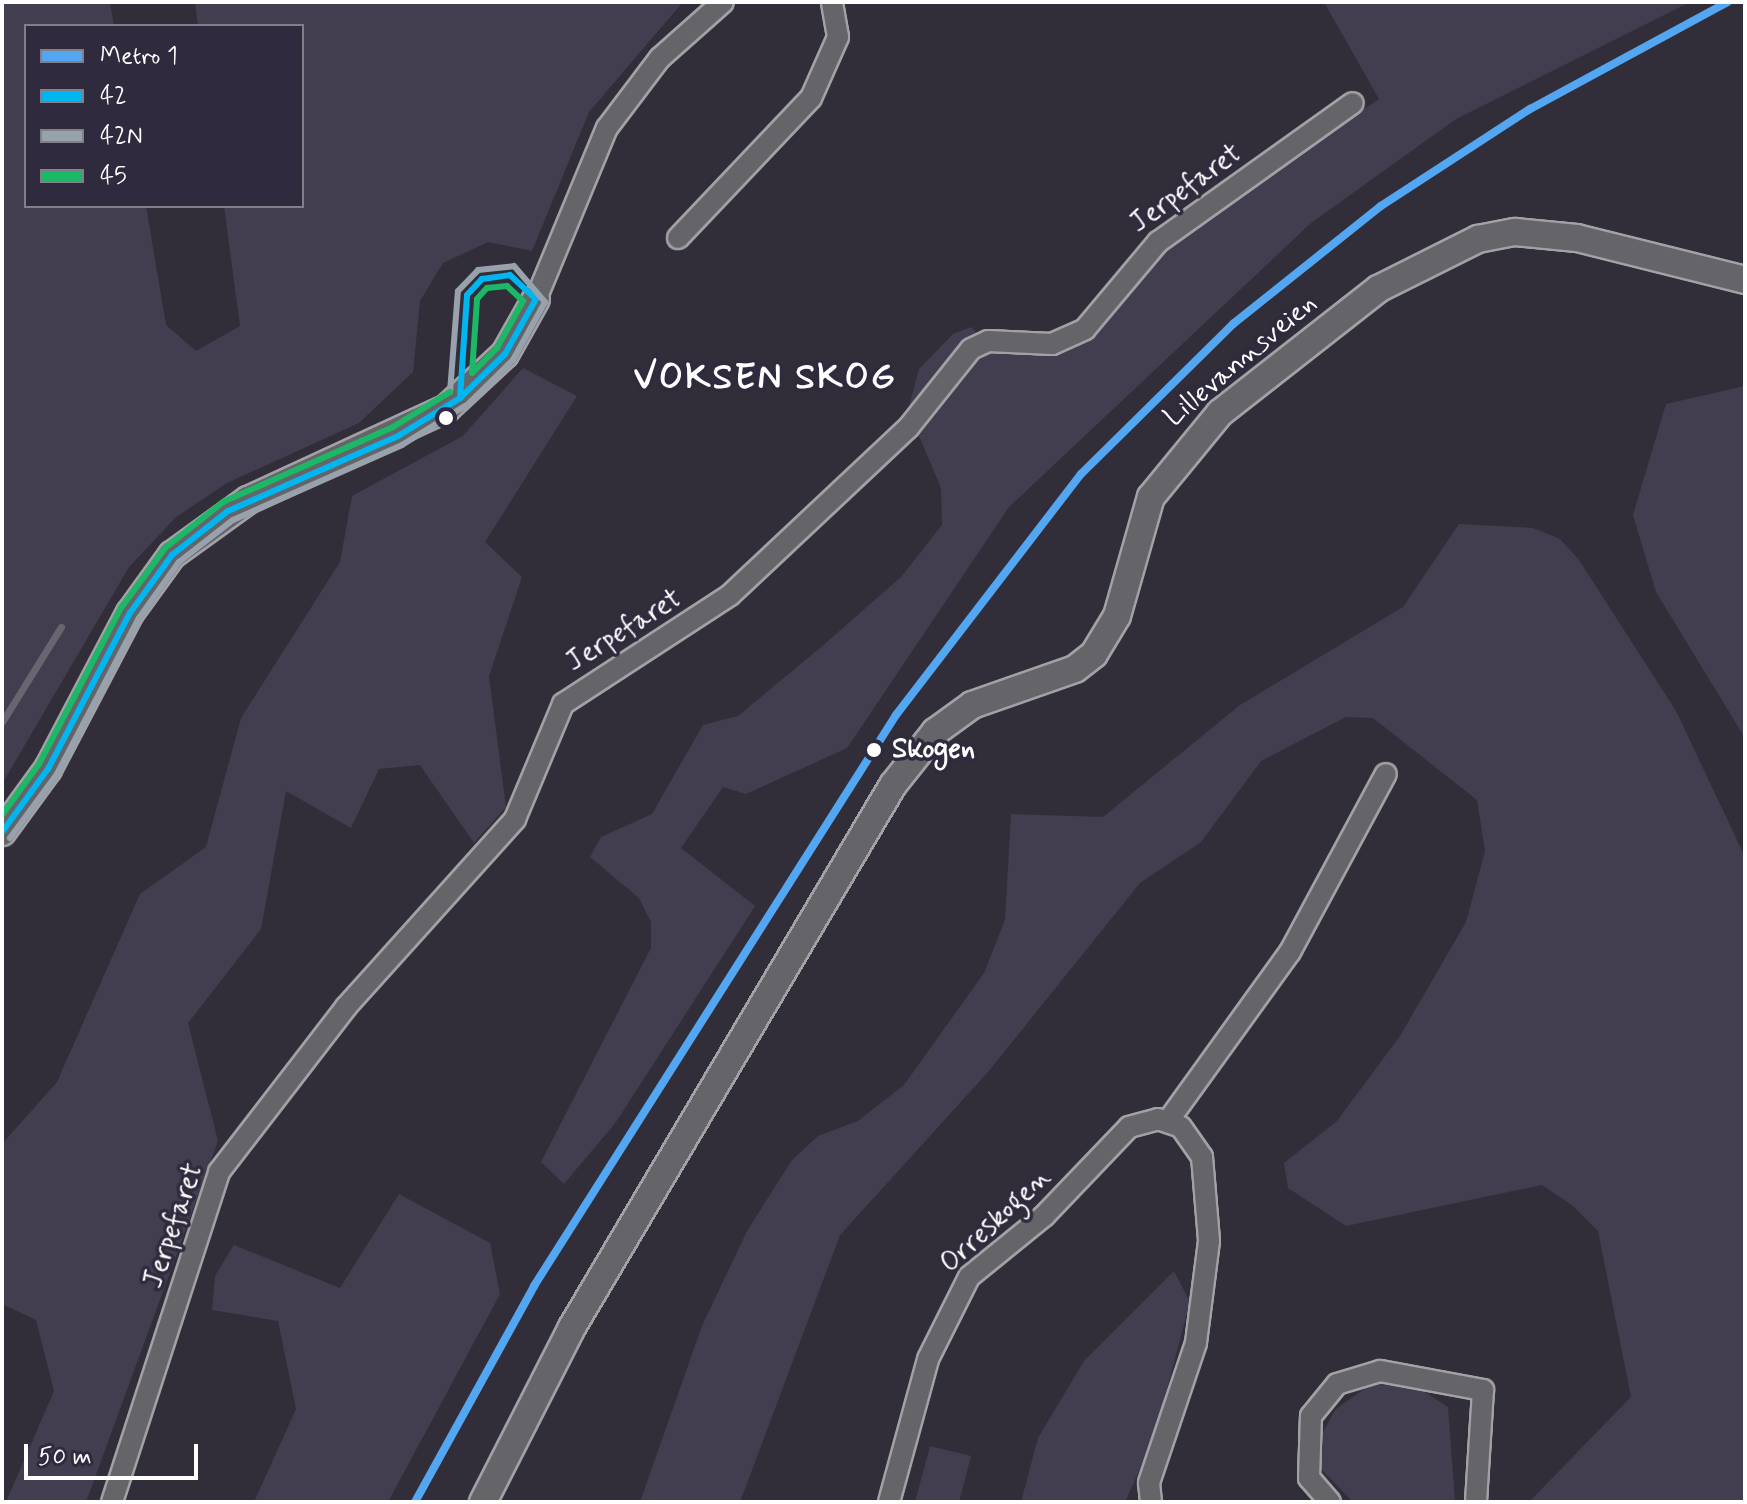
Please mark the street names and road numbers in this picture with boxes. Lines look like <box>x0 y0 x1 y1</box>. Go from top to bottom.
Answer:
street label: Jerpefaret <box>1124 137 1248 241</box>
street label: Lillevannsveien <box>1158 287 1324 435</box>
street label: Jerpefaret <box>560 582 688 680</box>
street label: Jerpefaret <box>137 1159 211 1293</box>
street label: Orreskogen <box>934 1161 1058 1281</box>

